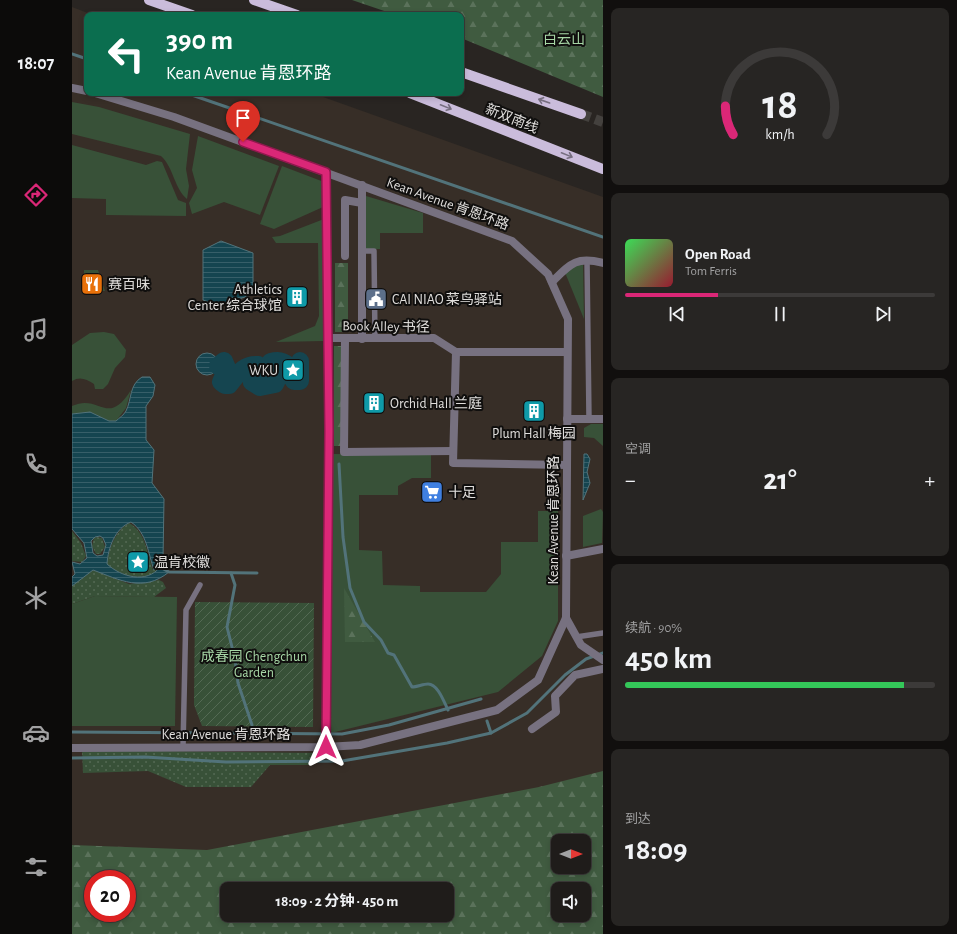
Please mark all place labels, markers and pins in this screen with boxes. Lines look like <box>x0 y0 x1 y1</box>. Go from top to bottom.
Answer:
pin <box>226 101 260 142</box>
restaurant icon: 赛百味 <box>79 271 105 297</box>
place label: 赛百味 <box>108 277 150 292</box>
place label: Athletics Center 综合球馆 <box>188 283 282 313</box>
building icon: Athletics Center 综合球馆 <box>284 284 310 310</box>
public building icon: CAI NIAO 菜鸟驿站 <box>363 286 389 312</box>
place label: CAI NIAO 菜鸟驿站 <box>392 292 502 307</box>
place icon: WKU <box>280 357 306 383</box>
place label: WKU <box>249 364 278 378</box>
building icon: Orchid Hall 兰庭 <box>361 390 387 416</box>
place label: Orchid Hall 兰庭 <box>390 395 482 411</box>
building icon: Plum Hall 梅园 <box>521 398 547 424</box>
place label: Plum Hall 梅园 <box>492 426 576 441</box>
supermarket icon: 十足 <box>419 479 445 505</box>
place label: 十足 <box>448 485 476 500</box>
place icon: 温肯校徽 <box>125 549 151 575</box>
place label: 温肯校徽 <box>154 554 210 570</box>

